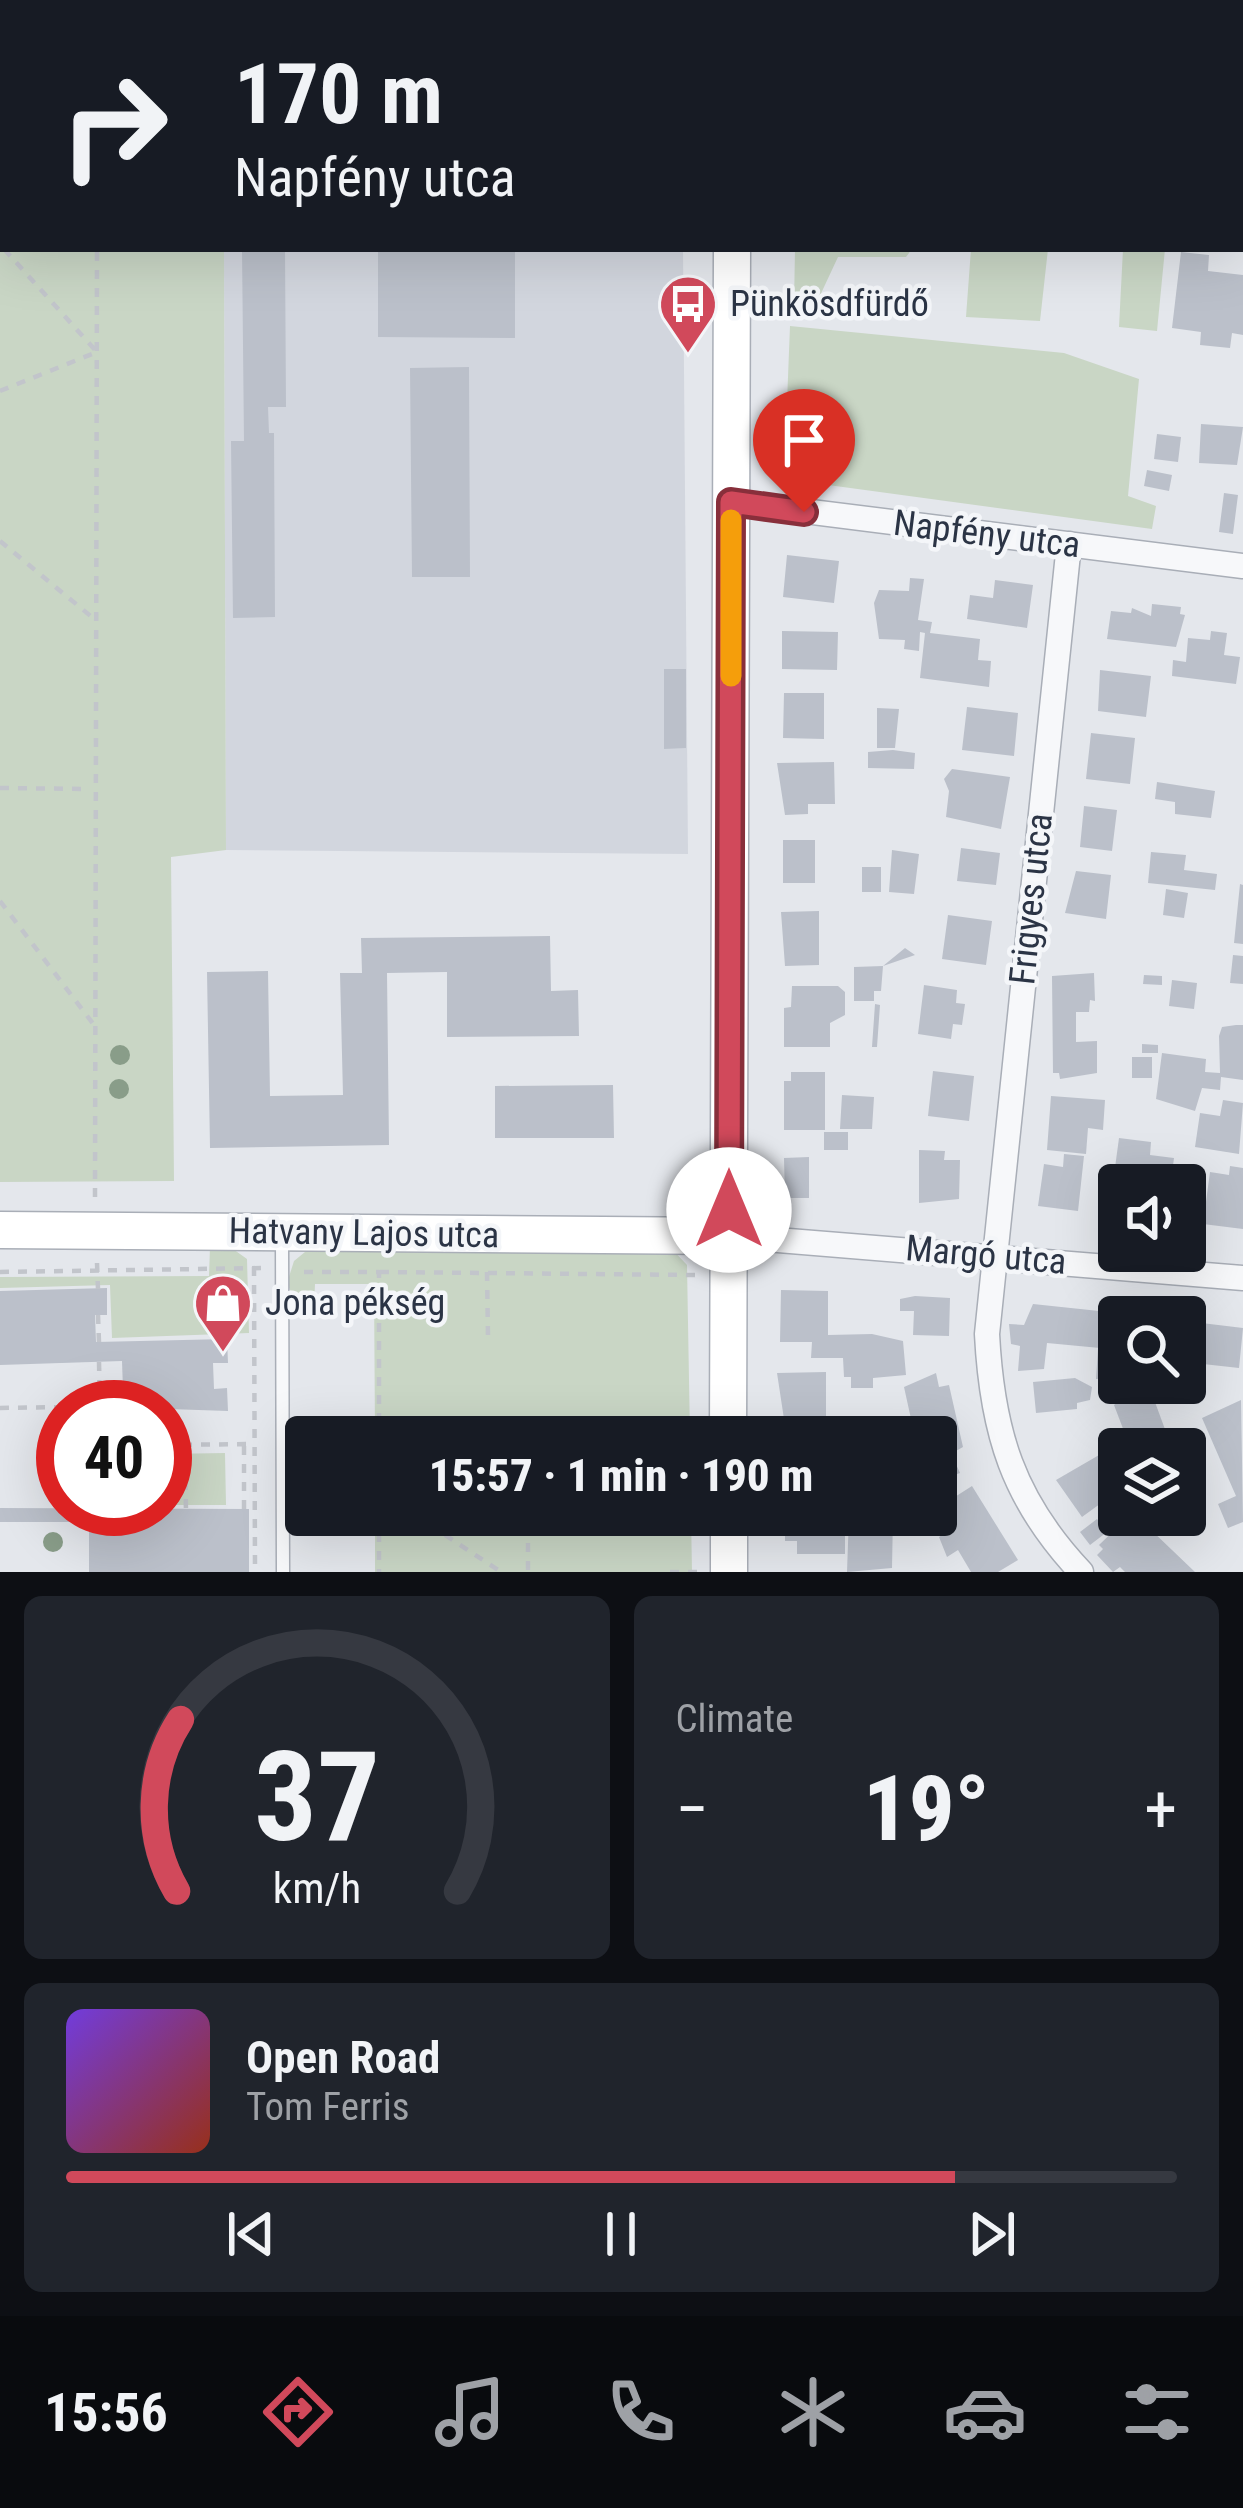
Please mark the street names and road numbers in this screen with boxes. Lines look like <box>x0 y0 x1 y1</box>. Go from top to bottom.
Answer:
street label: Napfény utca <box>891 502 1083 566</box>
street label: Frigyes utca <box>1001 811 1061 987</box>
street label: Hatvany Lajos utca <box>228 1210 500 1256</box>
street label: Margó utca <box>904 1227 1068 1283</box>

